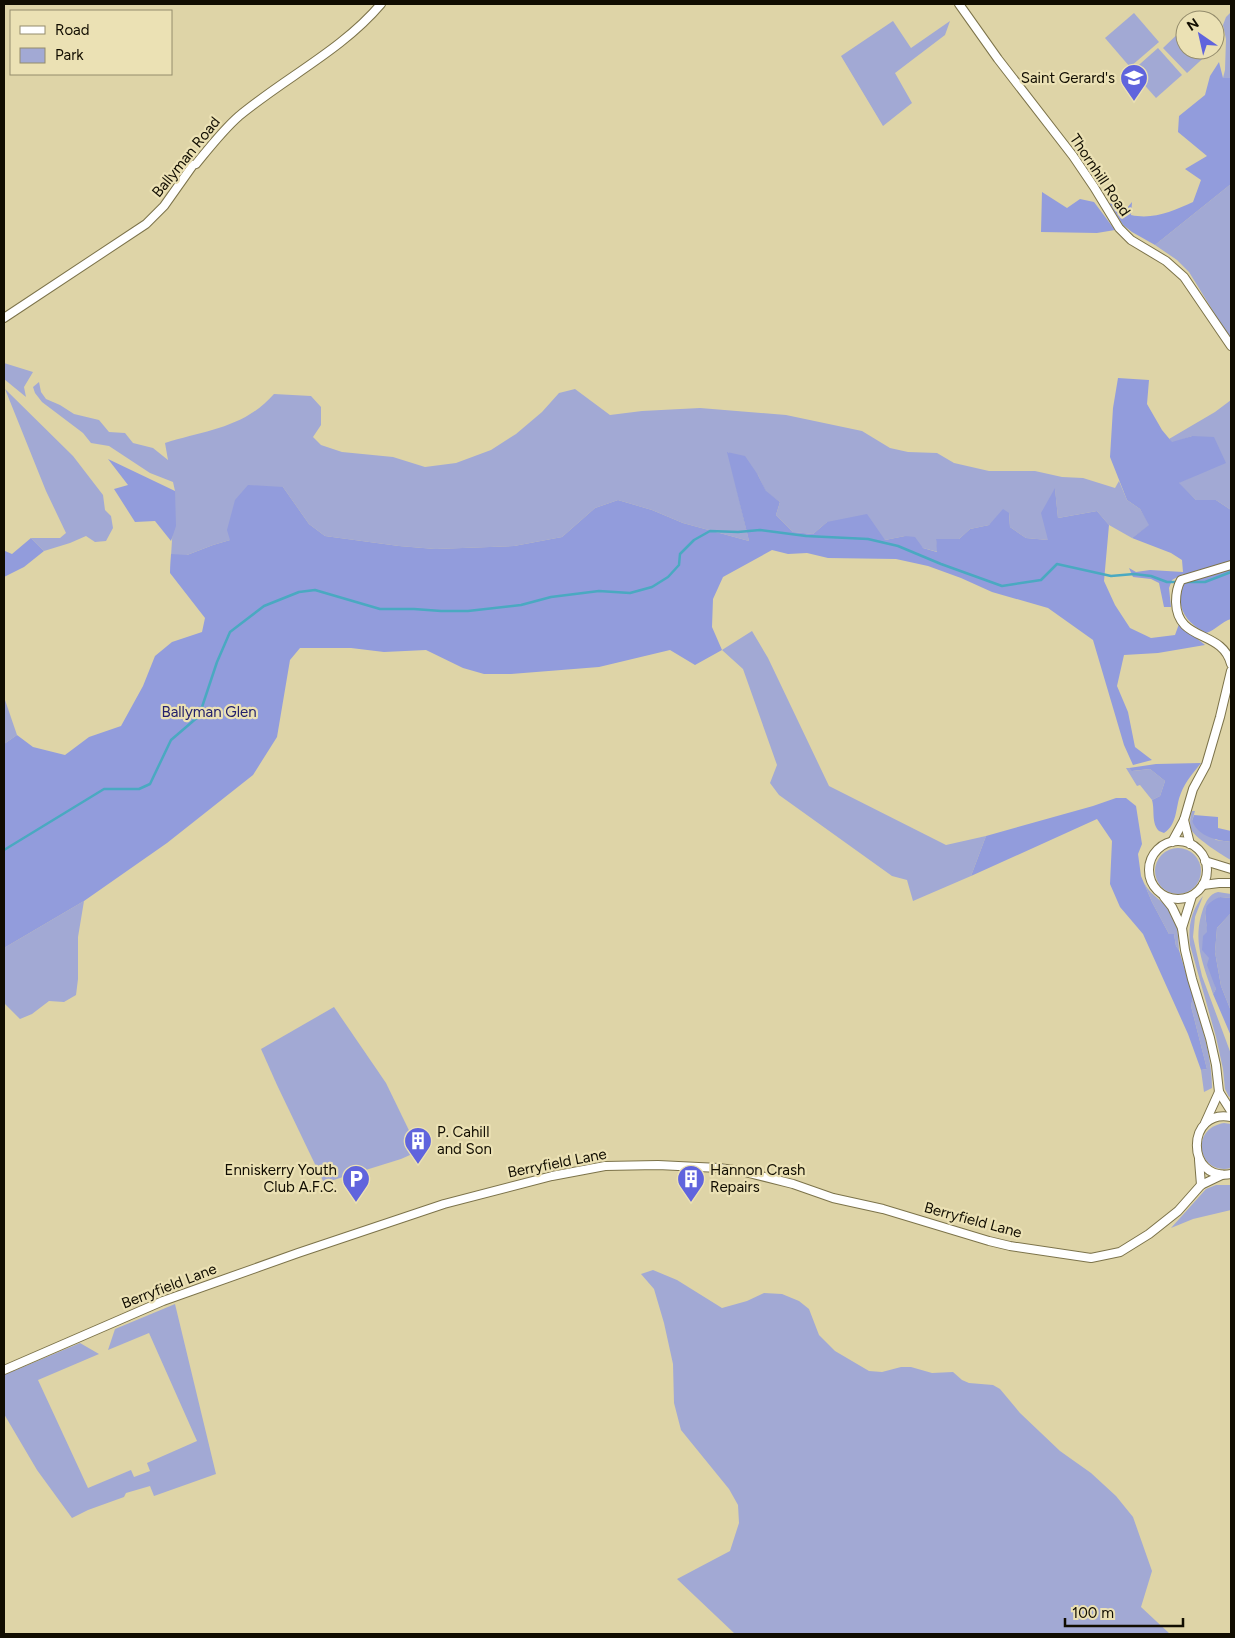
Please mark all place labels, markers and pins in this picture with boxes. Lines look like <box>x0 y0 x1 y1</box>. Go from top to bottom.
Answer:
school or university icon: Saint Gerard's <box>1119 63 1149 102</box>
place label: Saint Gerard's <box>1021 69 1115 87</box>
place label: P. Cahill and Son <box>437 1123 492 1158</box>
building icon: P. Cahill and Son <box>403 1126 433 1165</box>
place label: Enniskerry Youth Club A.F.C. <box>225 1161 337 1196</box>
place label: Hannon Crash Repairs <box>710 1161 805 1196</box>
parking icon: Enniskerry Youth Club A.F.C. <box>341 1164 371 1203</box>
building icon: Hannon Crash Repairs <box>676 1164 706 1203</box>

